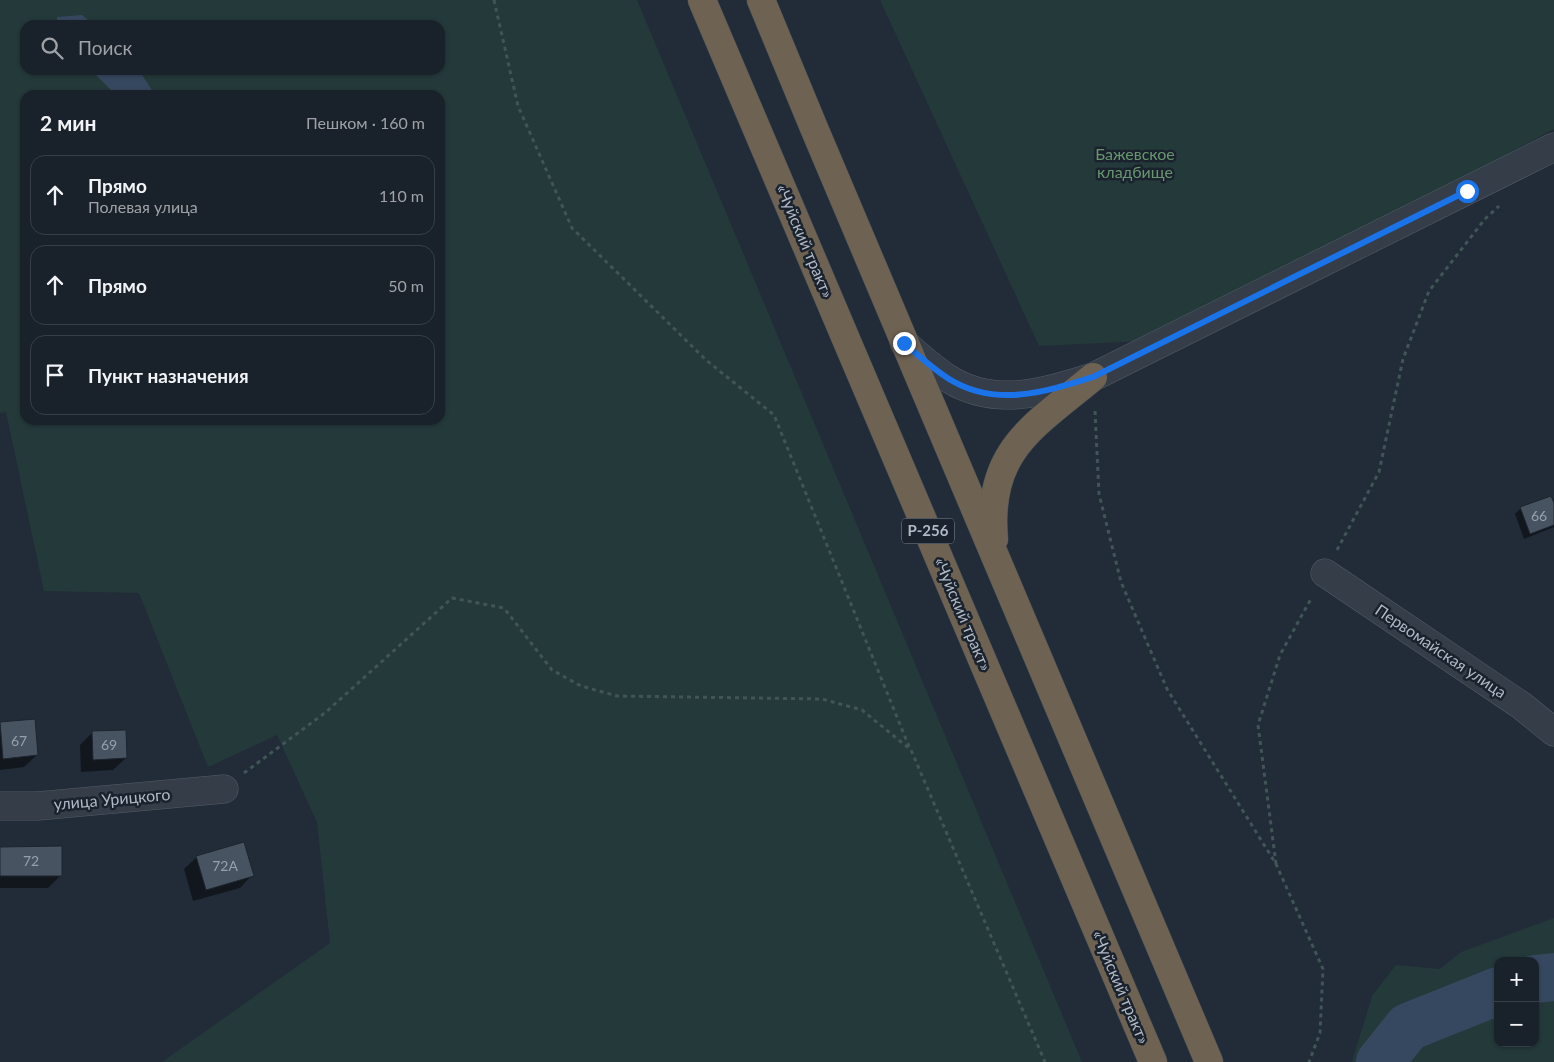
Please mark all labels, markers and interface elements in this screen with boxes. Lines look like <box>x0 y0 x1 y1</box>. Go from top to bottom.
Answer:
search box <box>20 20 445 75</box>
icon: search <box>38 34 66 62</box>
text: Поиск <box>78 36 132 59</box>
text: 2 мин <box>40 110 97 135</box>
text: Пешком · 160 m <box>306 113 425 132</box>
park label: Бажевское кладбище <box>1095 144 1175 181</box>
text: Прямо <box>88 174 147 197</box>
route start <box>1456 180 1479 203</box>
icon: ahead <box>41 181 69 209</box>
street label: «Чуйский тракт» <box>773 181 838 301</box>
text: 110 m <box>379 186 424 205</box>
text: Полевая улица <box>88 197 198 216</box>
icon: ahead <box>41 271 69 299</box>
text: Прямо <box>88 274 147 297</box>
text: 50 m <box>388 276 424 295</box>
route end <box>893 332 916 355</box>
icon: arrive <box>41 361 69 389</box>
text: Пункт назначения <box>88 364 249 387</box>
house number: 66 <box>1531 507 1547 524</box>
road number: Р-256 <box>902 518 954 544</box>
street label: «Чуйский тракт» <box>931 554 996 674</box>
street label: Первомайская улица <box>1372 600 1510 702</box>
house number: 67 <box>11 732 27 749</box>
house number: 69 <box>101 736 117 753</box>
street label: улица Урицкого <box>53 784 171 813</box>
house number: 72 <box>23 852 39 869</box>
house number: 72А <box>212 857 238 874</box>
street label: «Чуйский тракт» <box>1089 927 1154 1047</box>
map controls <box>1494 957 1539 1047</box>
button: + <box>1494 957 1539 1002</box>
button: − <box>1494 1002 1539 1047</box>

